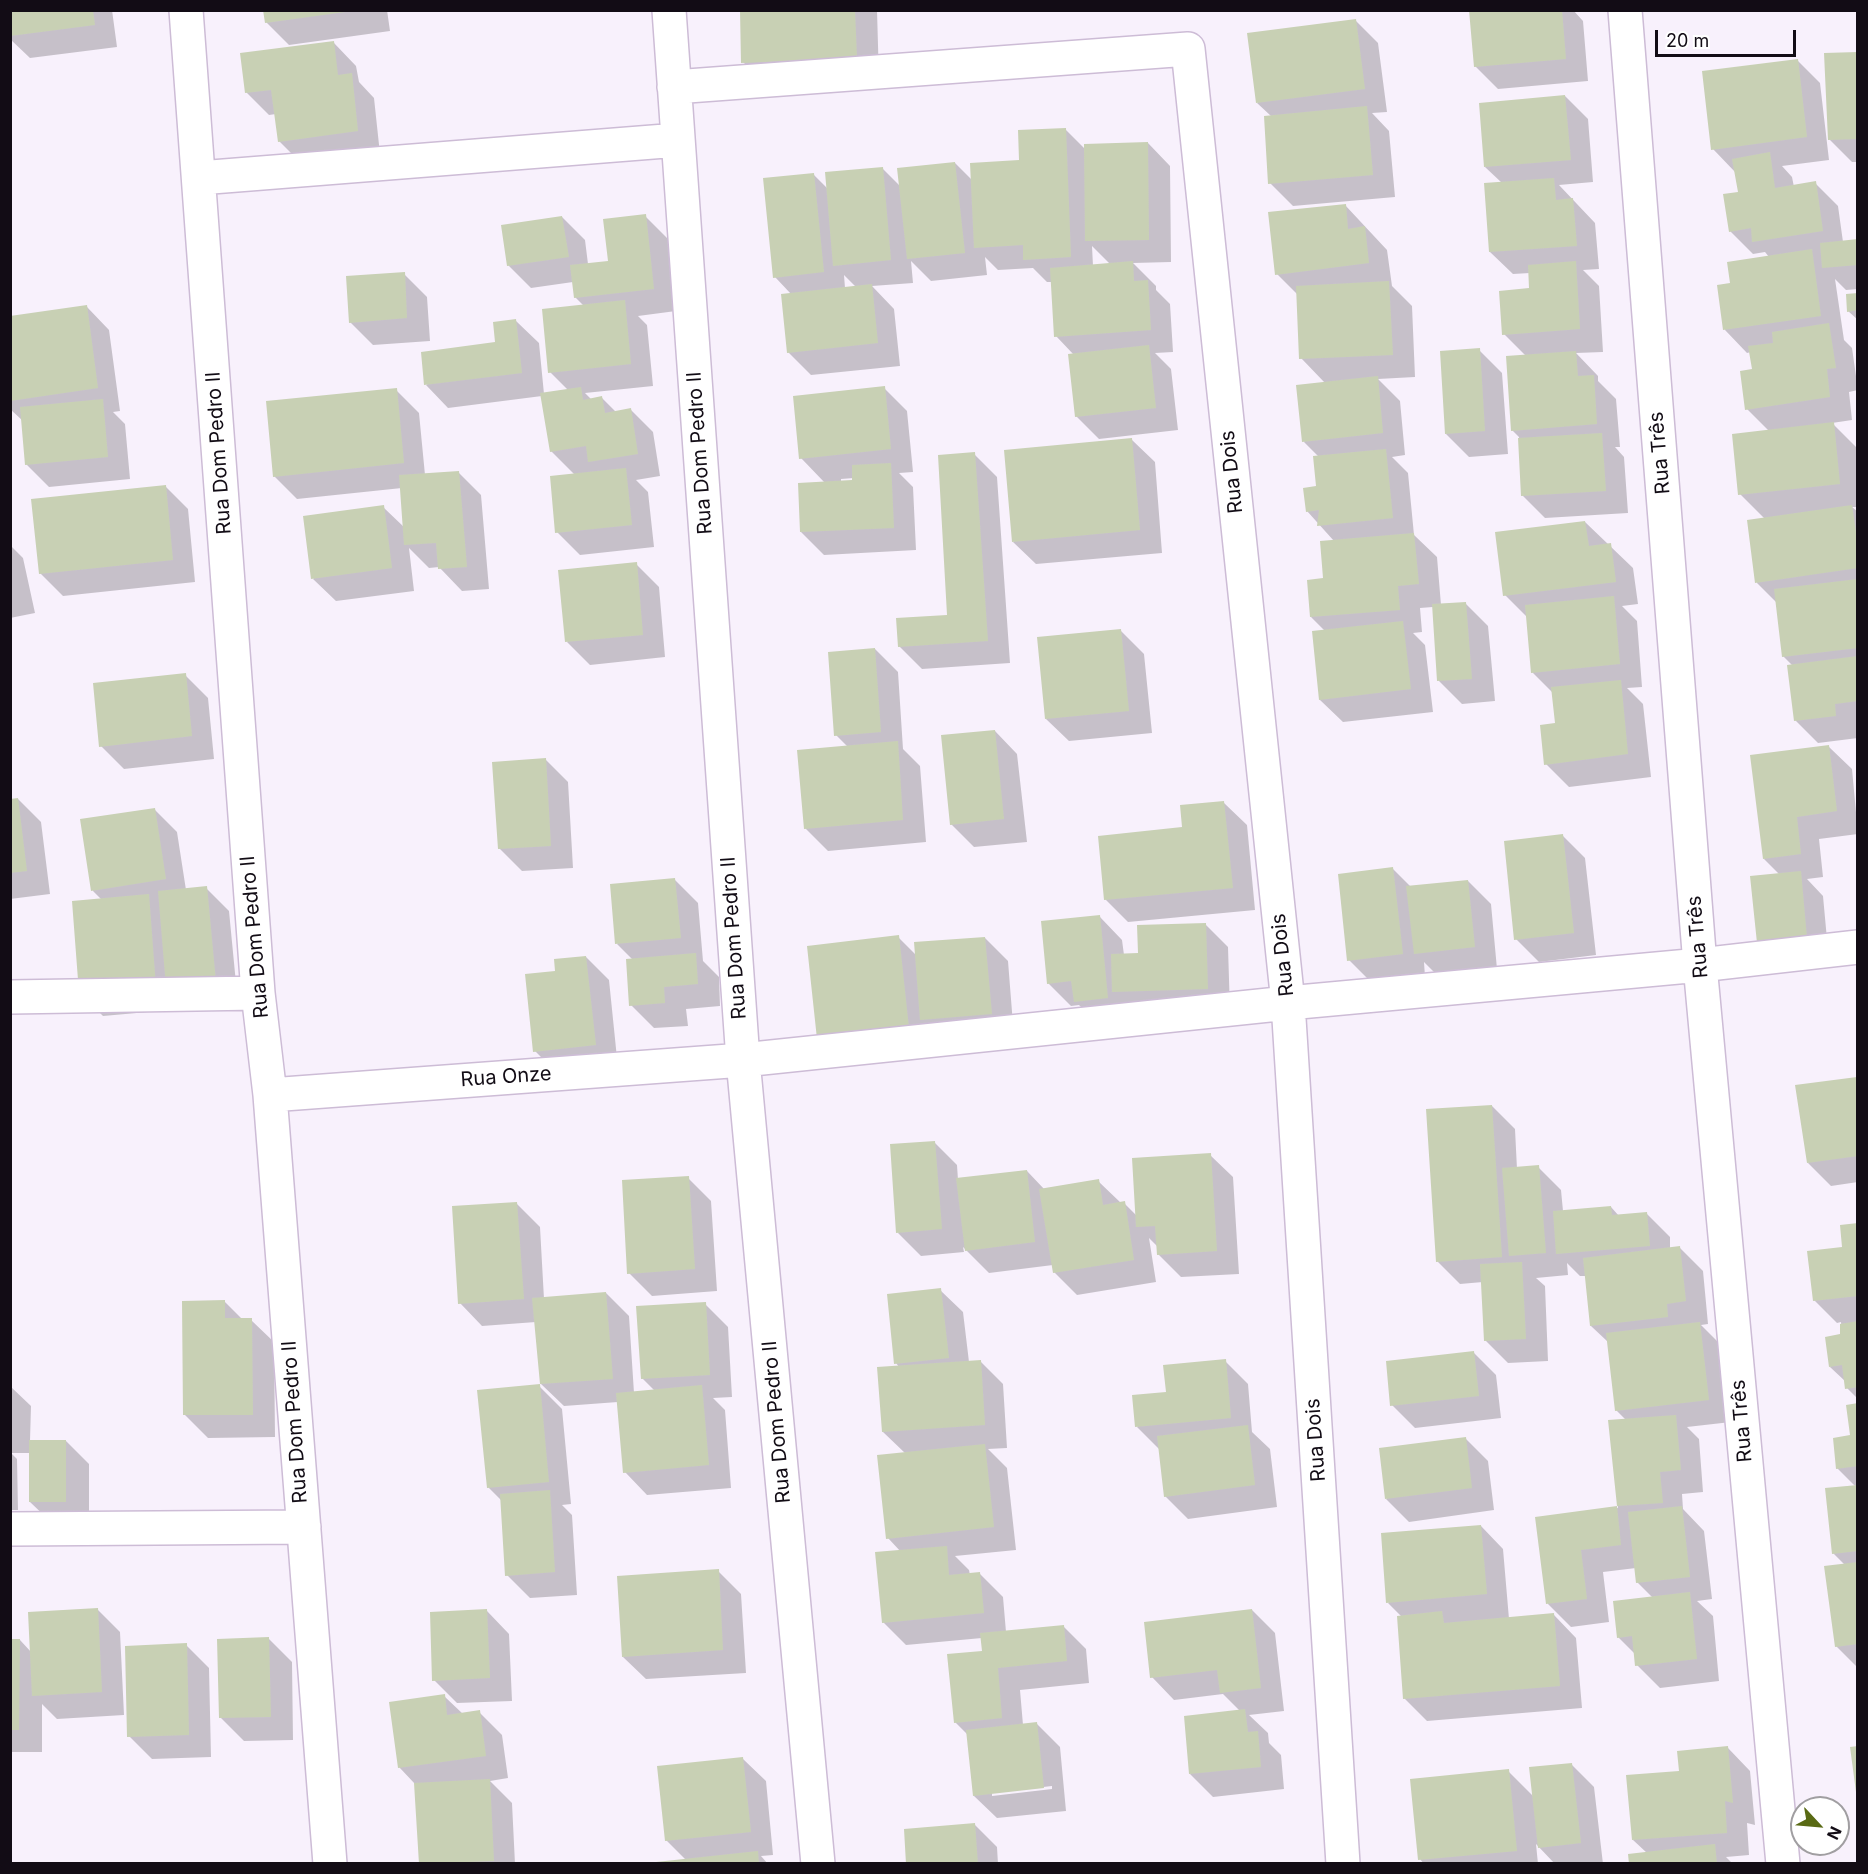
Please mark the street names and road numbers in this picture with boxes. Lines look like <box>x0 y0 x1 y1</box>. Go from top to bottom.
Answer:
street label: Rua Dom Pedro II <box>201 371 237 535</box>
street label: Rua Dom Pedro II <box>682 371 718 535</box>
street label: Rua Três <box>1644 411 1676 495</box>
street label: Rua Dois <box>1216 429 1248 515</box>
street label: Rua Dom Pedro II <box>236 855 274 1019</box>
street label: Rua Dom Pedro II <box>716 856 752 1020</box>
street label: Rua Três <box>1682 895 1714 979</box>
street label: Rua Dois <box>1267 912 1299 998</box>
street label: Rua Onze <box>460 1062 552 1092</box>
street label: Rua Dom Pedro II <box>277 1340 313 1504</box>
street label: Rua Dom Pedro II <box>758 1340 796 1504</box>
street label: Rua Três <box>1726 1379 1758 1463</box>
street label: Rua Dois <box>1301 1398 1331 1482</box>

